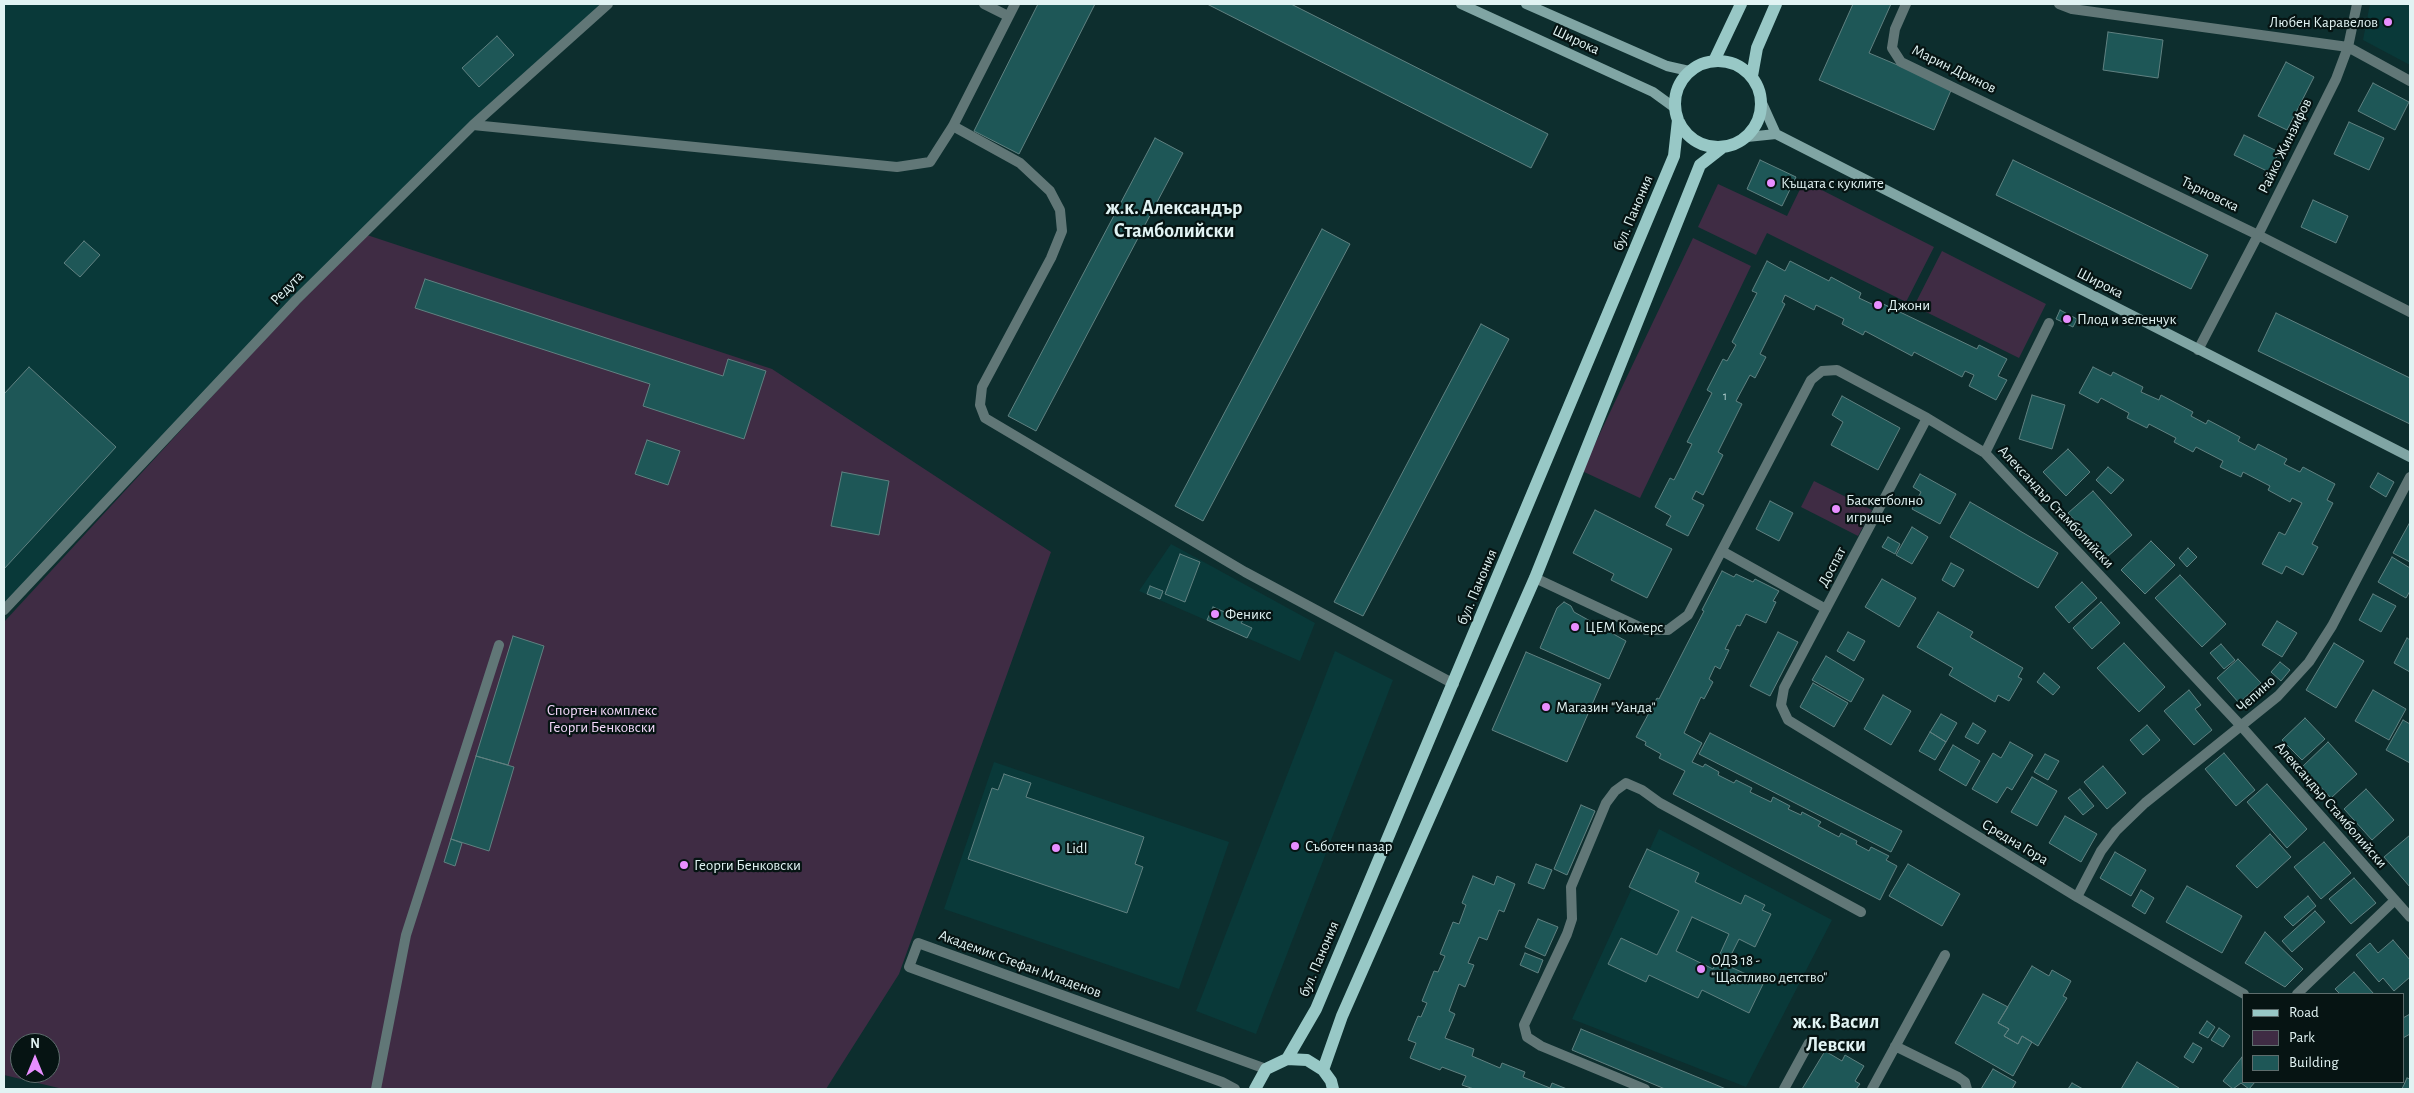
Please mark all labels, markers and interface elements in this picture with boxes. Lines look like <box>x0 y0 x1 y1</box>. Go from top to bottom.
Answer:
place label: Любен Каравелов <box>2270 13 2378 31</box>
marker: Любен Каравелов <box>2382 16 2394 28</box>
street label: Широка <box>1550 21 1602 59</box>
street label: Марин Дринов <box>1909 41 1999 97</box>
street label: Райко Жинзифов <box>2254 96 2316 196</box>
street label: бул. Панония <box>1609 172 1657 254</box>
street label: Търновска <box>2178 172 2242 216</box>
place label: Къщата с куклите <box>1781 174 1884 192</box>
marker: Къщата с куклите <box>1765 177 1777 189</box>
district label: ж.к. Александър Стамболийски <box>1106 196 1242 243</box>
street label: Широка <box>2074 264 2126 302</box>
street label: Редута <box>267 267 307 309</box>
place label: Джони <box>1888 296 1930 314</box>
marker: Джони <box>1872 299 1884 311</box>
place label: Плод и зеленчук <box>2077 310 2176 328</box>
marker: Плод и зеленчук <box>2061 313 2073 325</box>
house number: 1 <box>1723 389 1727 403</box>
street label: Александър Стамболийски <box>1994 442 2118 572</box>
place label: Баскетболно игрище <box>1846 491 1923 526</box>
marker: Баскетболно игрище <box>1830 503 1842 515</box>
street label: Доспат <box>1814 544 1850 590</box>
street label: бул. Панония <box>1453 546 1501 628</box>
place label: Феникс <box>1225 605 1271 623</box>
marker: Феникс <box>1209 608 1221 620</box>
place label: ЦЕМ Комерс <box>1585 618 1663 636</box>
marker: ЦЕМ Комерс <box>1569 621 1581 633</box>
street label: Чепино <box>2233 672 2279 716</box>
place label: Магазин "Уанда" <box>1556 698 1656 716</box>
park label: Спортен комплекс Георги Бенковски <box>547 701 657 736</box>
marker: Магазин "Уанда" <box>1540 701 1552 713</box>
street label: Александър Стамболийски <box>2271 738 2391 872</box>
street label: Средна Гора <box>1979 815 2051 869</box>
place label: Съботен пазар <box>1305 837 1392 855</box>
place label: Lidl <box>1066 839 1087 857</box>
marker: Съботен пазар <box>1289 840 1301 852</box>
marker: Lidl <box>1050 842 1062 854</box>
place label: Георги Бенковски <box>694 856 801 874</box>
marker: Георги Бенковски <box>678 859 690 871</box>
street label: бул. Панония <box>1295 918 1343 1000</box>
street label: Академик Стефан Младенов <box>936 926 1104 1002</box>
place label: ОДЗ 18 - "Щастливо детство" <box>1711 951 1827 986</box>
marker: ОДЗ 18 - "Щастливо детство" <box>1695 963 1707 975</box>
legend <box>2242 993 2404 1083</box>
text: Road <box>2289 1005 2319 1020</box>
district label: ж.к. Васил Левски <box>1793 1010 1879 1057</box>
text: Park <box>2289 1030 2315 1045</box>
north arrow <box>10 1033 60 1083</box>
text: N <box>30 1037 40 1051</box>
text: Building <box>2289 1055 2339 1070</box>

